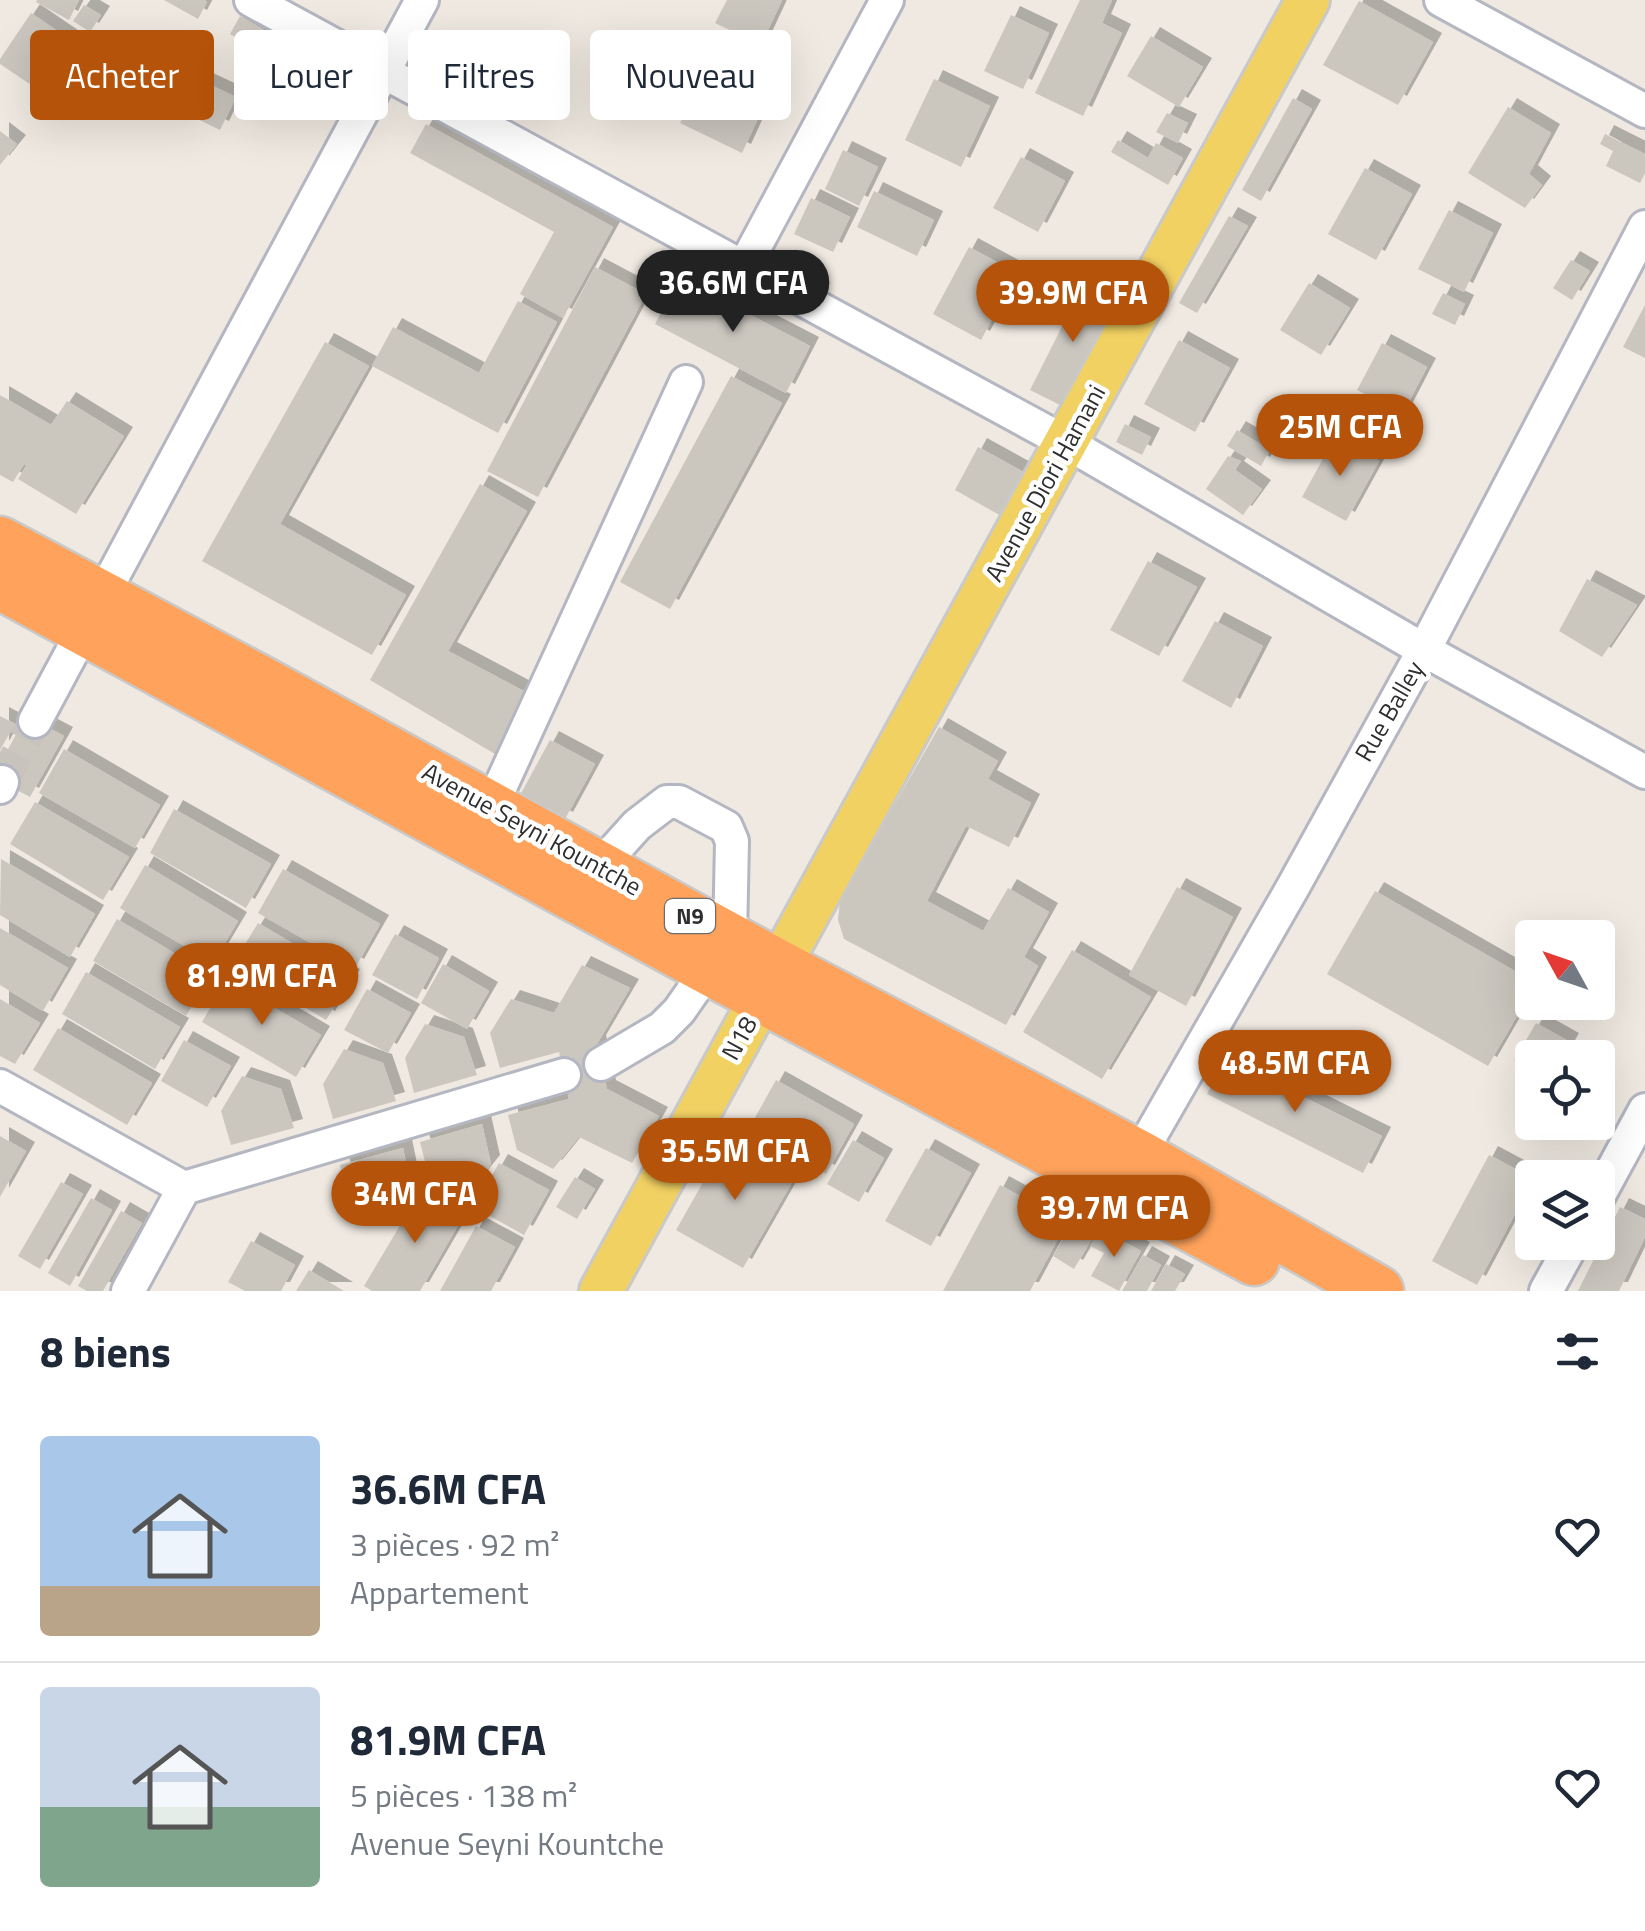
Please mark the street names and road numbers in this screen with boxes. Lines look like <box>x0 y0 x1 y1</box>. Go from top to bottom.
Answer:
street label: Avenue Diori Hamani <box>975 378 1115 588</box>
street label: Rue Balley <box>1345 654 1433 768</box>
street label: Avenue Seyni Kountche <box>415 753 649 905</box>
road number: N9 <box>665 899 715 933</box>
street label: N18 <box>711 1009 767 1067</box>

